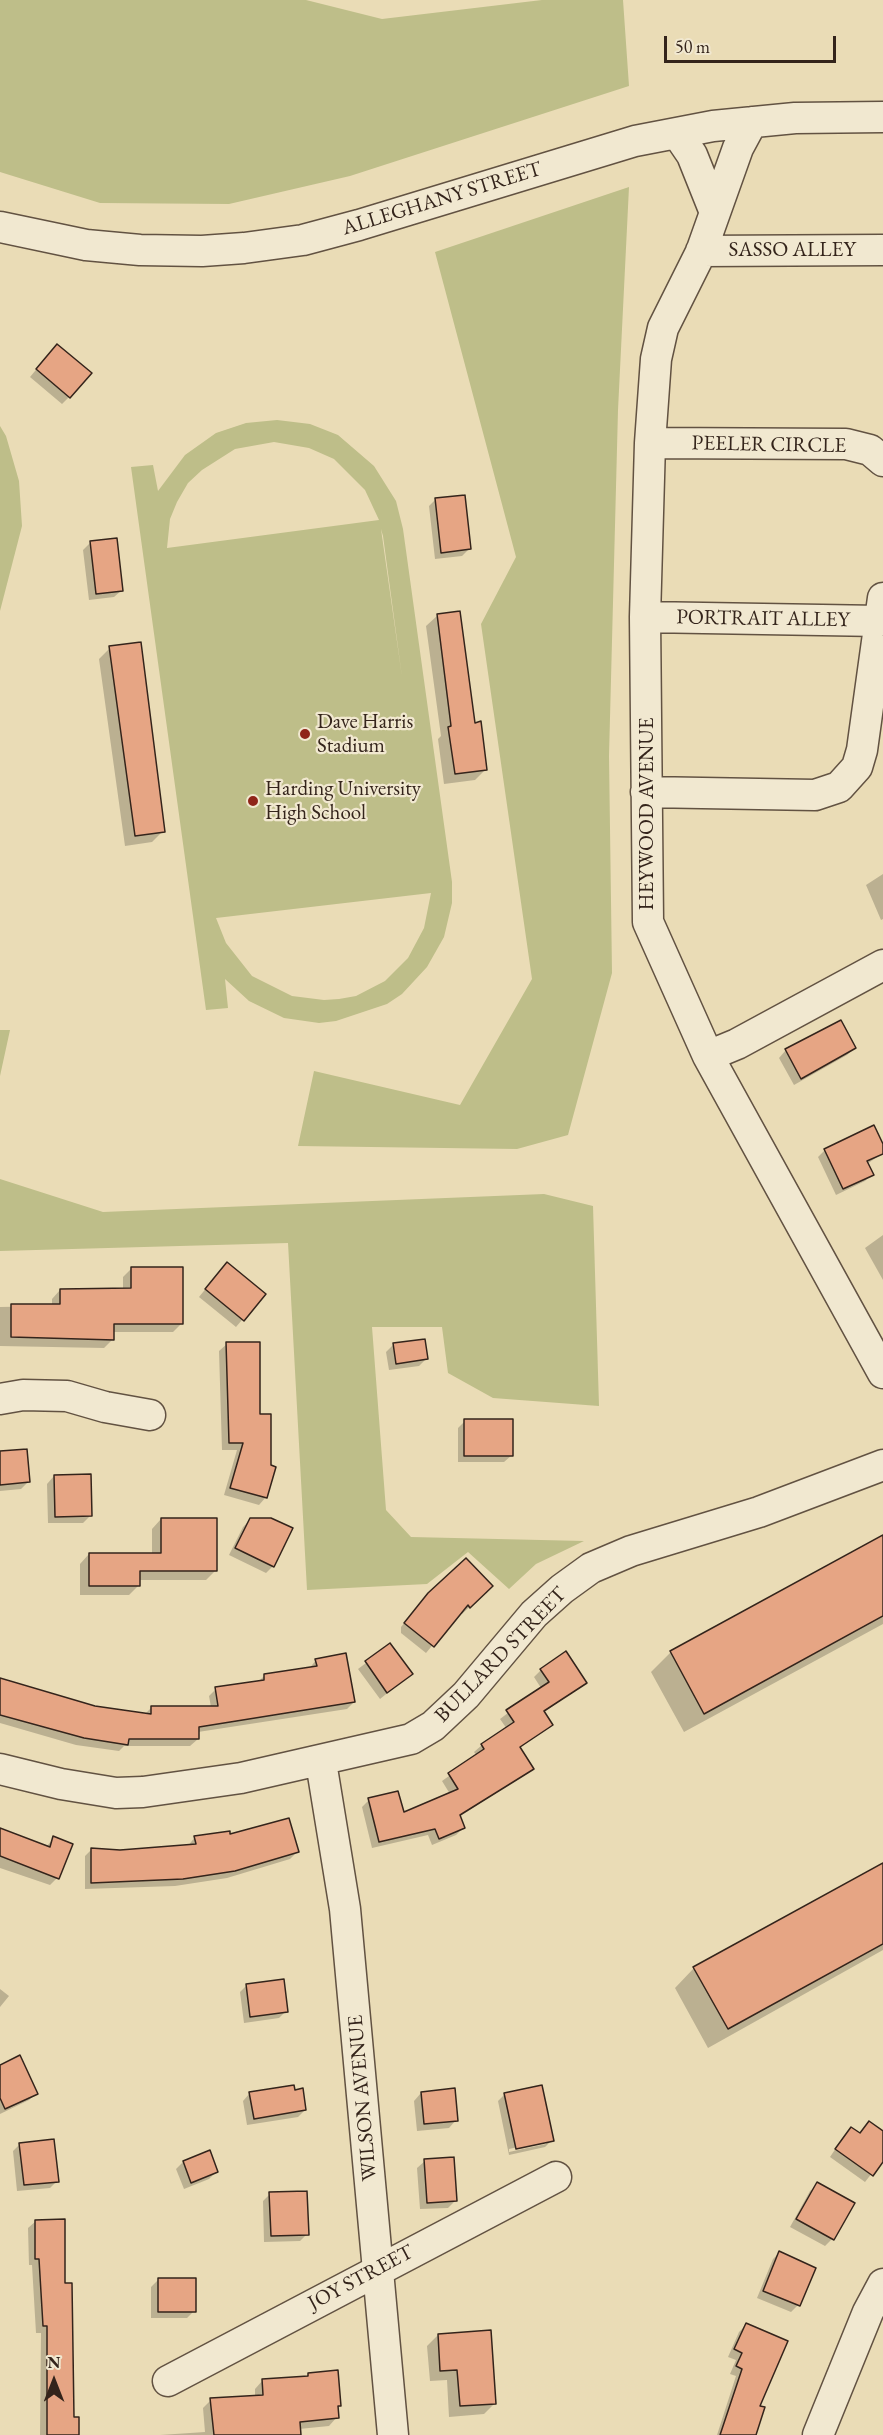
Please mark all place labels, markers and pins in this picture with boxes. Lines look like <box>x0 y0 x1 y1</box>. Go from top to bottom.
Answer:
place label: Dave Harris Stadium <box>317 709 413 759</box>
marker: Dave Harris Stadium <box>298 727 312 741</box>
place label: Harding University High School <box>265 776 421 826</box>
marker: Harding University High School <box>246 794 260 808</box>

